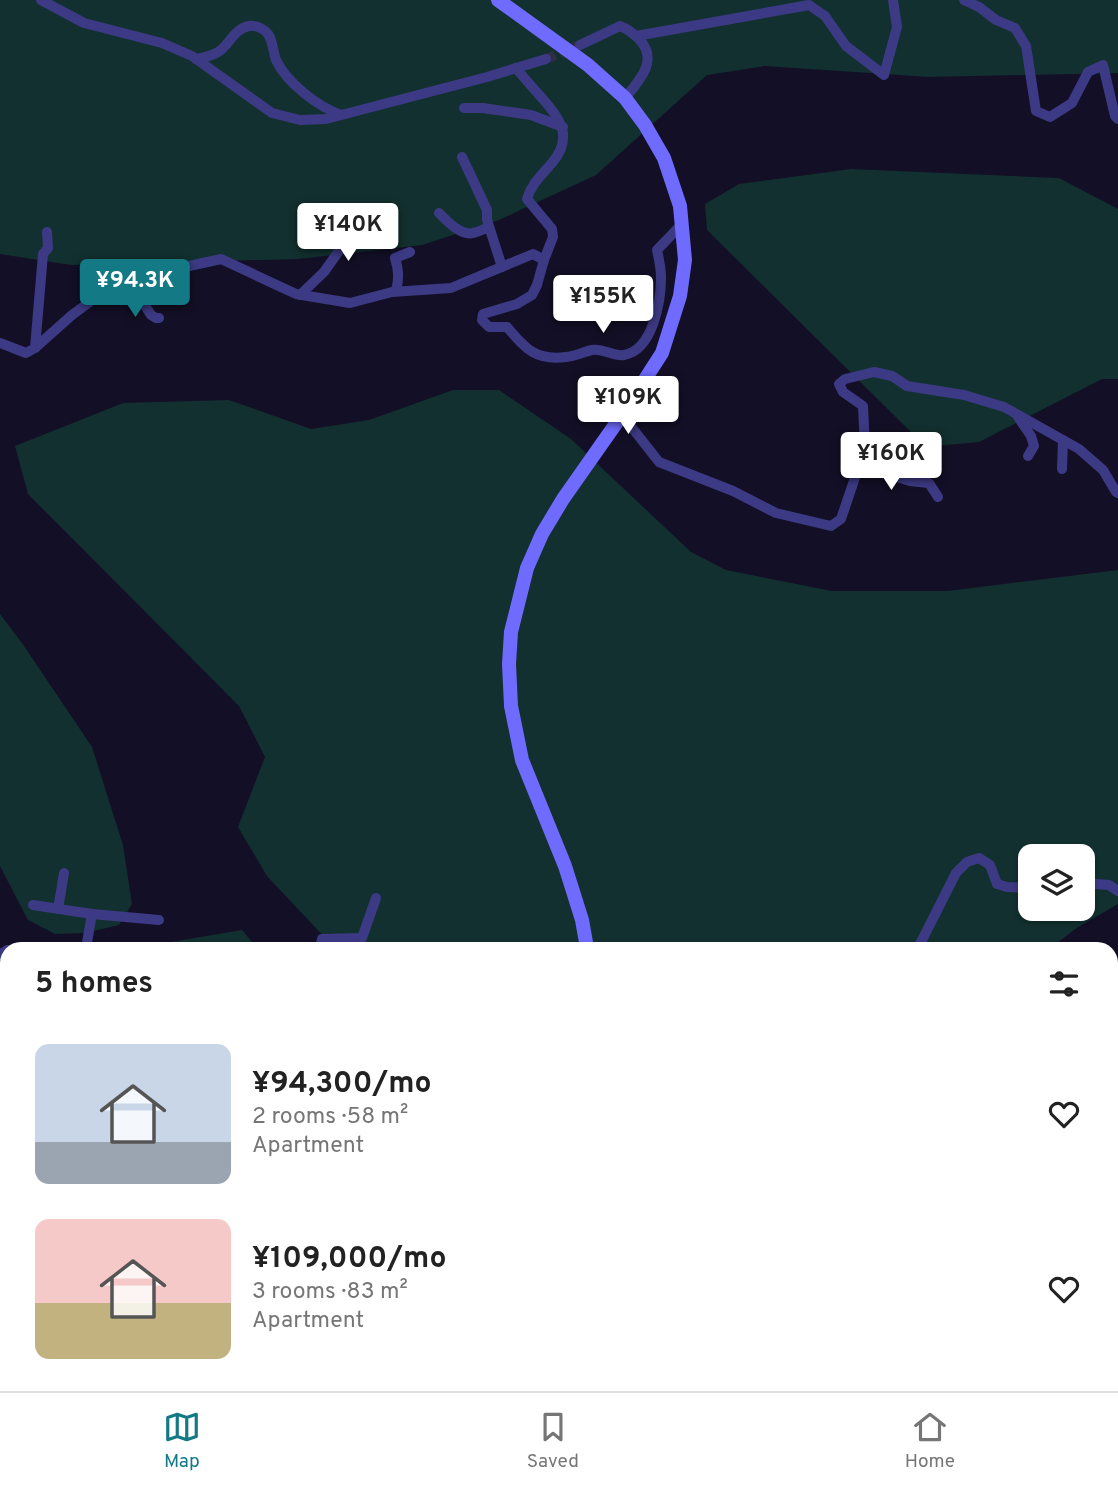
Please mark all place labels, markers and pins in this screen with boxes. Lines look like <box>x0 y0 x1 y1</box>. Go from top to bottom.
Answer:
pin: ¥140K <box>299 204 397 263</box>
pin: ¥94.3K <box>78 260 192 319</box>
pin: ¥155K <box>554 276 652 335</box>
pin: ¥109K <box>579 376 677 436</box>
pin: ¥160K <box>842 433 940 492</box>

